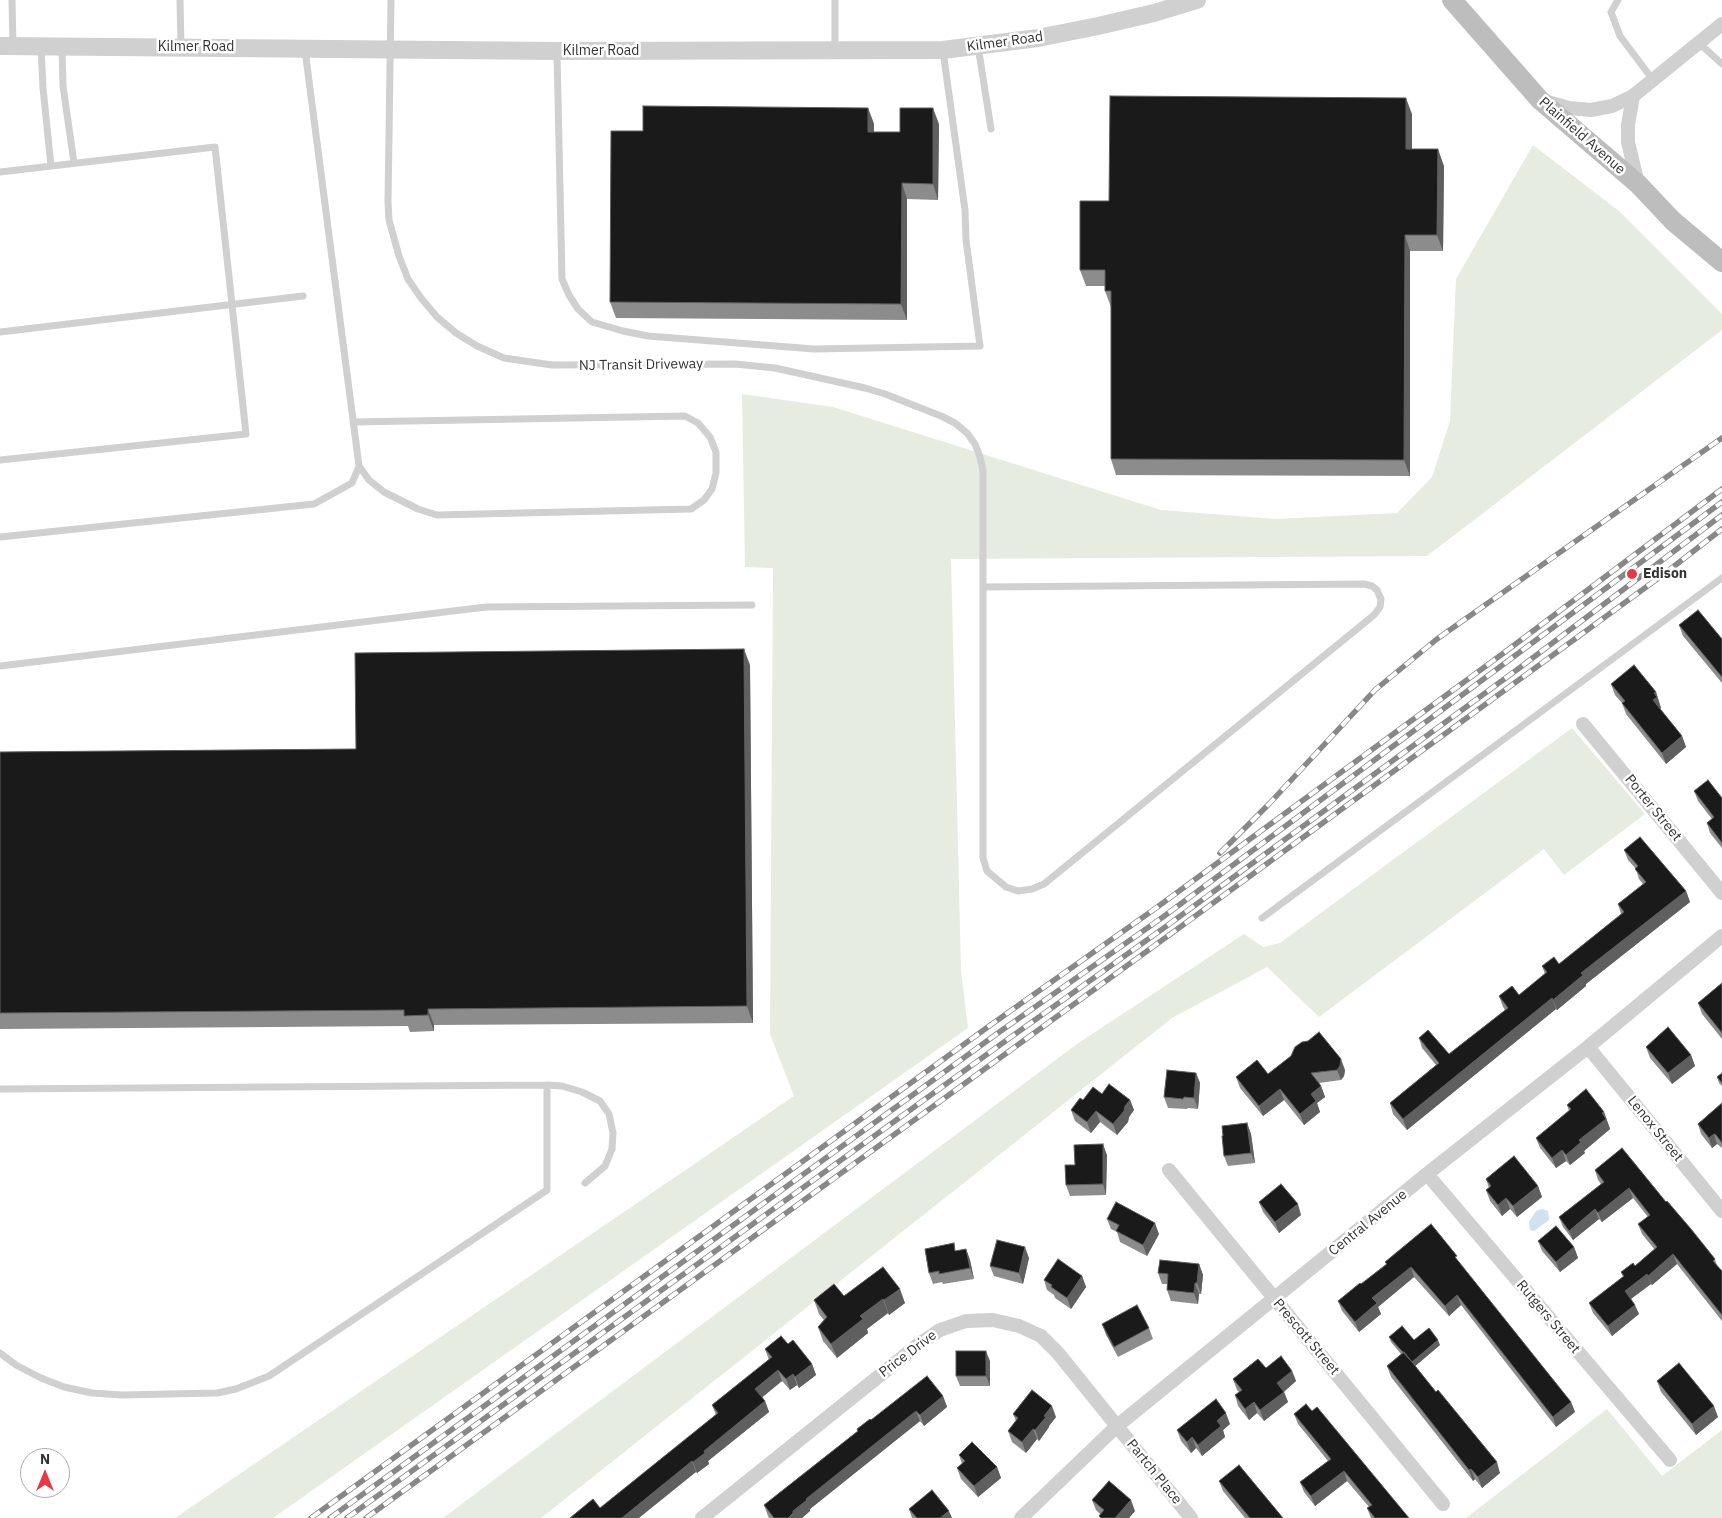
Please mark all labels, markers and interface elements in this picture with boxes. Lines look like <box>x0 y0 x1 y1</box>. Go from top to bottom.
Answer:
street label: Kilmer Road <box>966 28 1044 56</box>
street label: Kilmer Road <box>158 39 234 55</box>
street label: Kilmer Road <box>563 43 639 59</box>
street label: Plainfield Avenue <box>1535 94 1629 178</box>
street label: NJ Transit Driveway <box>579 356 703 374</box>
place label: Edison <box>1643 566 1687 582</box>
marker: Edison <box>1625 567 1639 581</box>
street label: Porter Street <box>1621 771 1685 845</box>
street label: Lenox Street <box>1624 1093 1686 1165</box>
street label: Central Avenue <box>1326 1186 1410 1260</box>
street label: Rutgers Street <box>1513 1277 1583 1357</box>
street label: Prescott Street <box>1269 1296 1343 1378</box>
street label: Price Drive <box>876 1327 940 1381</box>
street label: Partch Place <box>1123 1436 1185 1508</box>
north arrow <box>20 1448 70 1498</box>
text: N <box>40 1450 50 1468</box>

